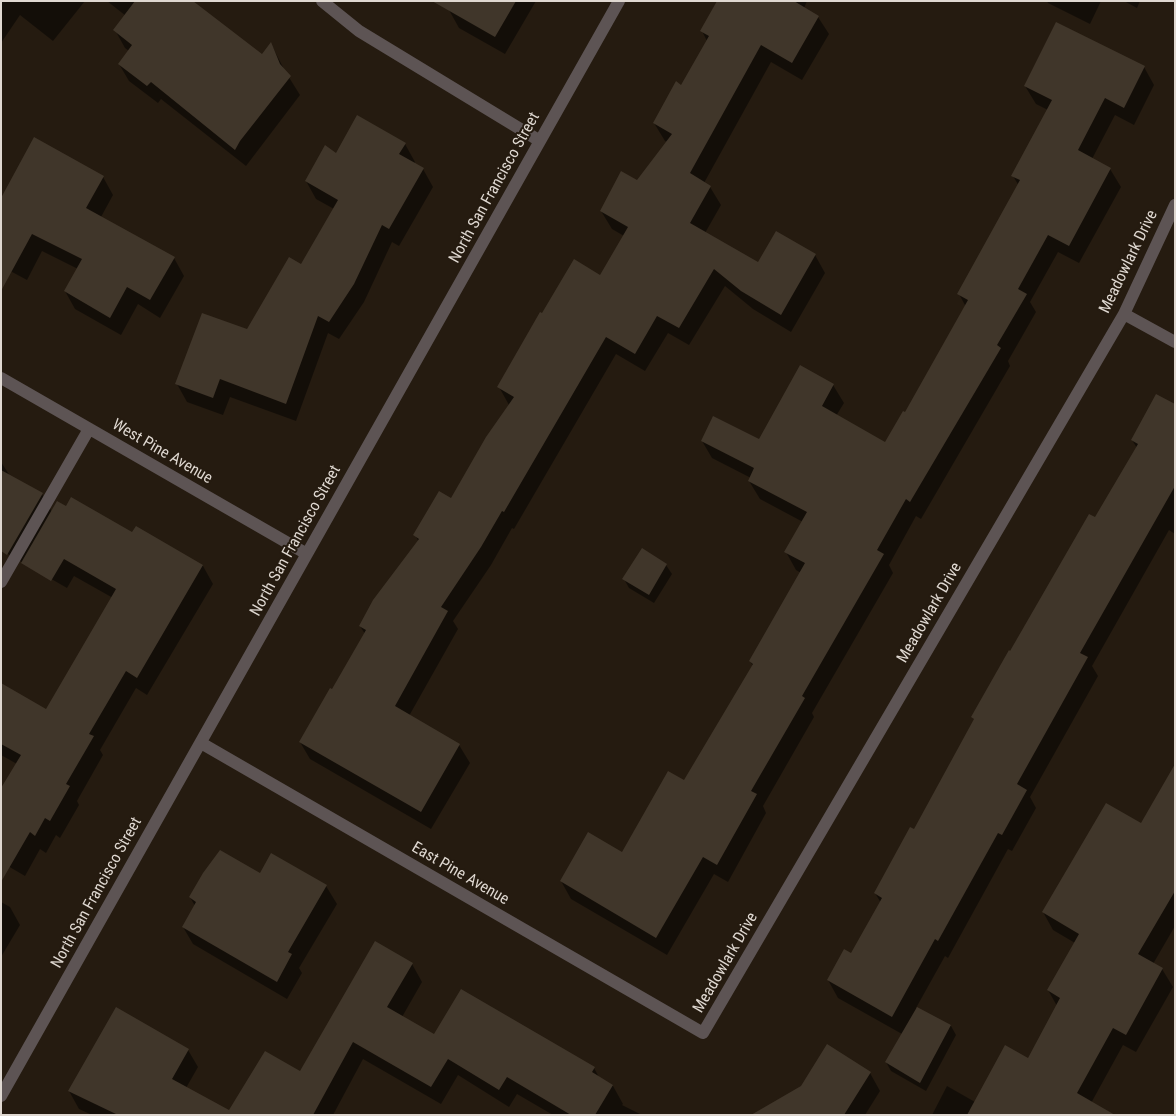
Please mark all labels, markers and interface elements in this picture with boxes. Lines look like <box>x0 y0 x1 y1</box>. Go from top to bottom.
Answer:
street label: North San Francisco Street <box>446 109 544 267</box>
street label: Meadowlark Drive <box>1096 207 1162 317</box>
street label: West Pine Avenue <box>108 416 216 488</box>
street label: North San Francisco Street <box>247 462 345 620</box>
street label: Meadowlark Drive <box>894 559 966 667</box>
street label: North San Francisco Street <box>48 814 146 972</box>
street label: East Pine Avenue <box>408 838 512 910</box>
street label: Meadowlark Drive <box>690 909 762 1017</box>

